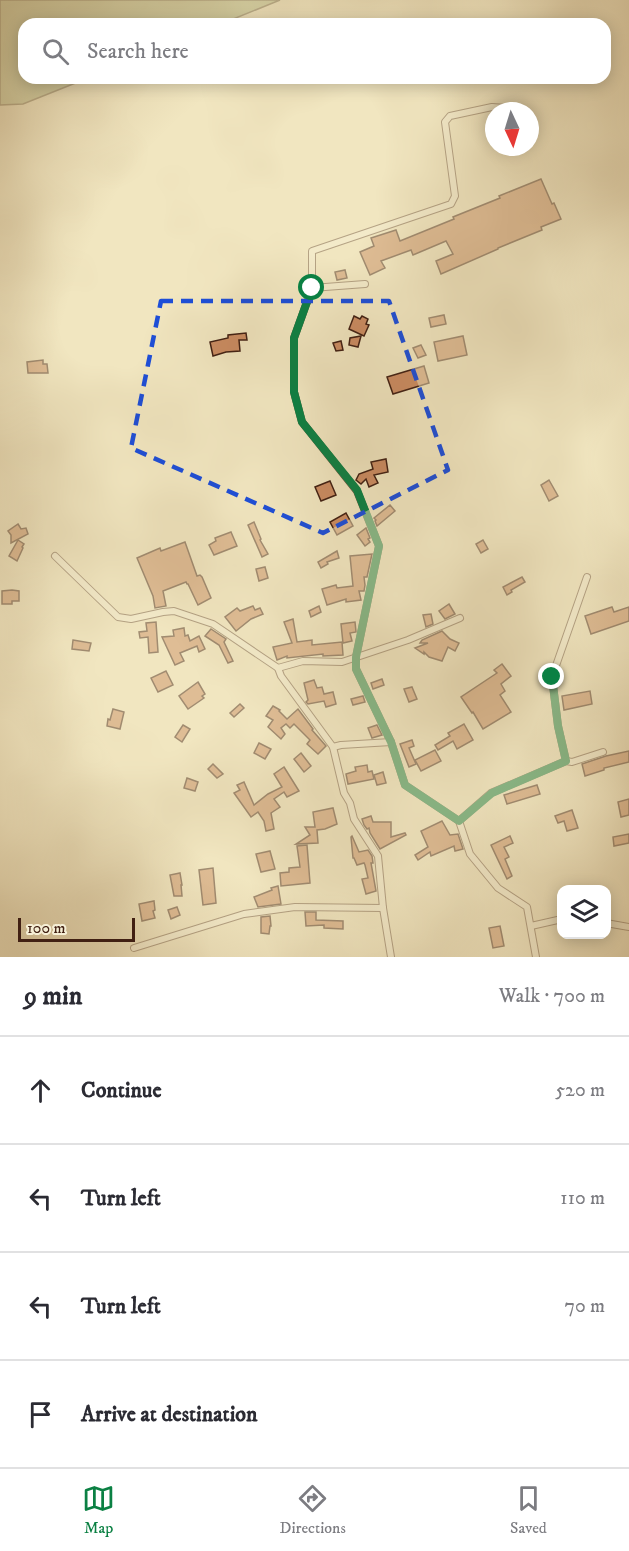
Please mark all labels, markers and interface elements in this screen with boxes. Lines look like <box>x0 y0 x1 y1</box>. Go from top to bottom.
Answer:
search box <box>18 18 611 84</box>
icon: search <box>39 35 72 68</box>
text: Search here <box>87 38 189 65</box>
north arrow <box>485 102 539 156</box>
route start <box>298 274 324 300</box>
route end <box>538 663 564 689</box>
map controls <box>557 885 611 939</box>
button: layers <box>557 885 611 939</box>
scale bar <box>18 915 135 942</box>
text: 100 m <box>27 918 66 938</box>
text: 9 min <box>24 980 82 1013</box>
text: Walk · 700 m <box>499 984 605 1009</box>
icon: ahead <box>24 1074 57 1107</box>
text: Continue <box>81 1077 162 1104</box>
text: 520 m <box>555 1078 605 1103</box>
icon: left <box>24 1182 57 1215</box>
text: Turn left <box>81 1185 161 1212</box>
text: 110 m <box>560 1186 605 1211</box>
icon: left <box>24 1290 57 1323</box>
text: Turn left <box>81 1293 161 1320</box>
text: 70 m <box>564 1294 605 1319</box>
icon: arrive <box>24 1398 57 1431</box>
text: Arrive at destination <box>81 1401 258 1428</box>
tab: Map <box>82 1482 115 1538</box>
tab: Directions <box>279 1482 346 1538</box>
tab: Saved <box>510 1482 547 1538</box>

